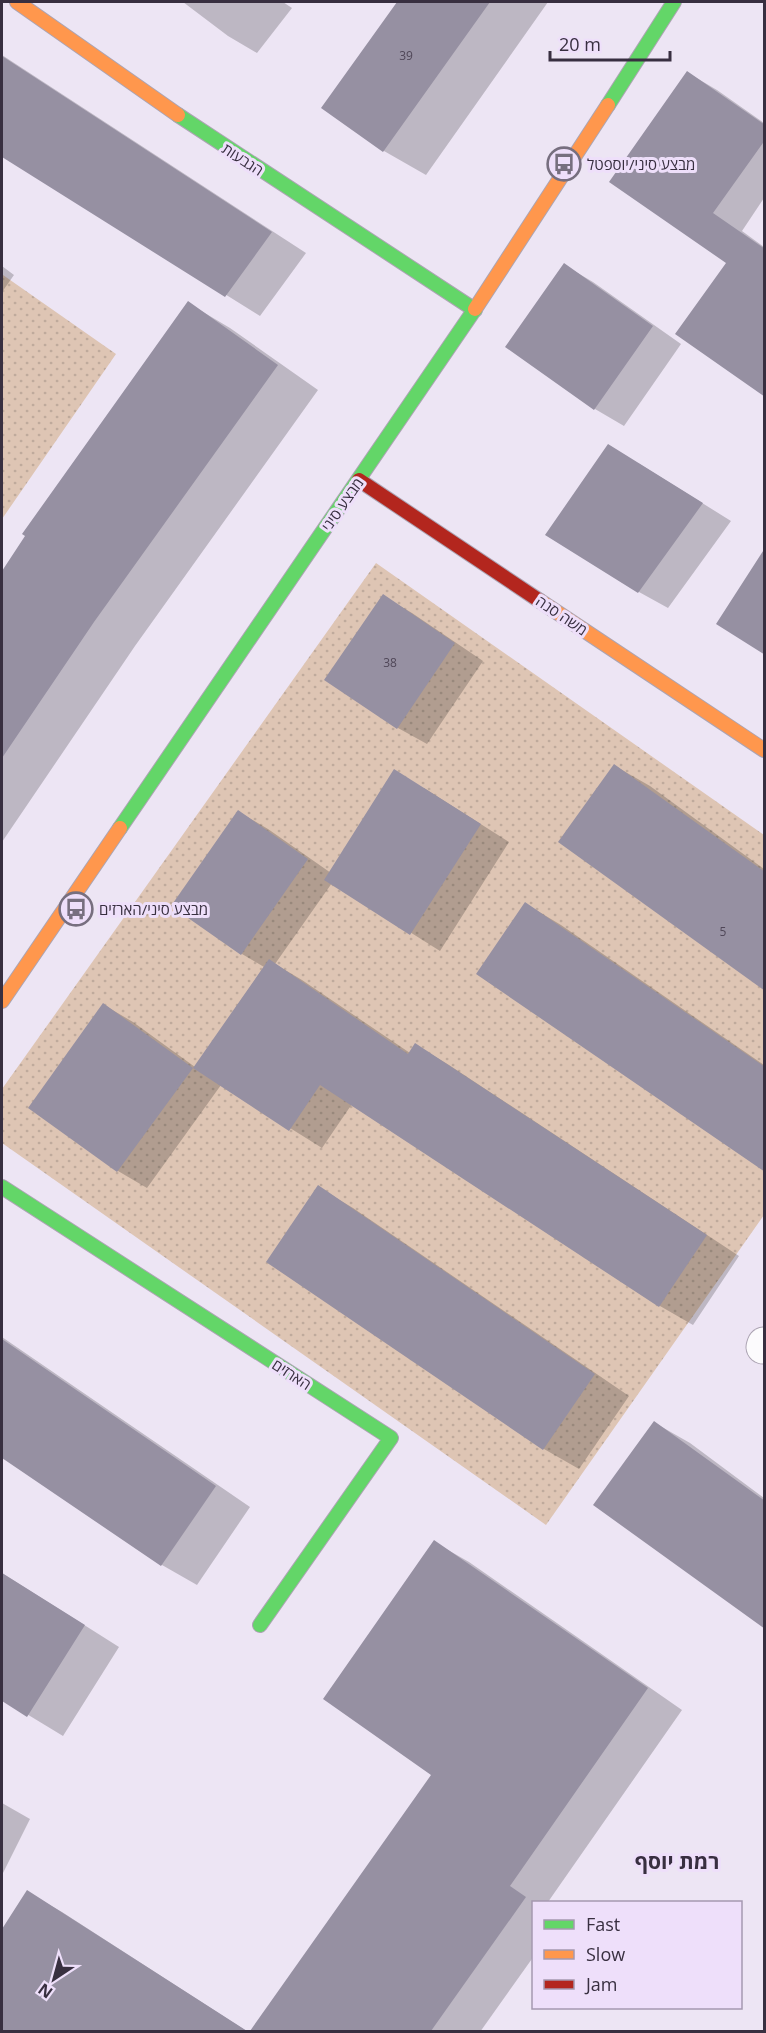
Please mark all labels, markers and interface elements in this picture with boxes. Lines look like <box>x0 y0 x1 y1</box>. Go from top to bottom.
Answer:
scale bar <box>550 24 670 62</box>
text: 20 m <box>559 32 601 56</box>
house number: 39 <box>399 47 413 64</box>
street label: הגבעות <box>218 138 268 180</box>
bus stop icon: מבצע סיני/יוספטל <box>546 146 582 182</box>
place label: מבצע סיני/יוספטל <box>587 154 695 174</box>
street label: מבצע סיני <box>316 473 368 535</box>
street label: משה סנה <box>532 590 592 640</box>
house number: 38 <box>383 654 397 671</box>
bus stop icon: מבצע סיני/הארזים <box>58 891 94 927</box>
place label: מבצע סיני/הארזים <box>99 899 208 919</box>
house number: 5 <box>720 923 727 940</box>
street label: הארזים <box>269 1354 315 1394</box>
district label: רמת יוסף <box>635 1847 719 1875</box>
legend <box>532 1901 742 2009</box>
text: Fast <box>586 1912 620 1936</box>
text: Slow <box>586 1942 625 1966</box>
north arrow <box>24 1949 84 2009</box>
text: Jam <box>584 1972 618 1996</box>
text: N <box>33 1978 57 2004</box>

